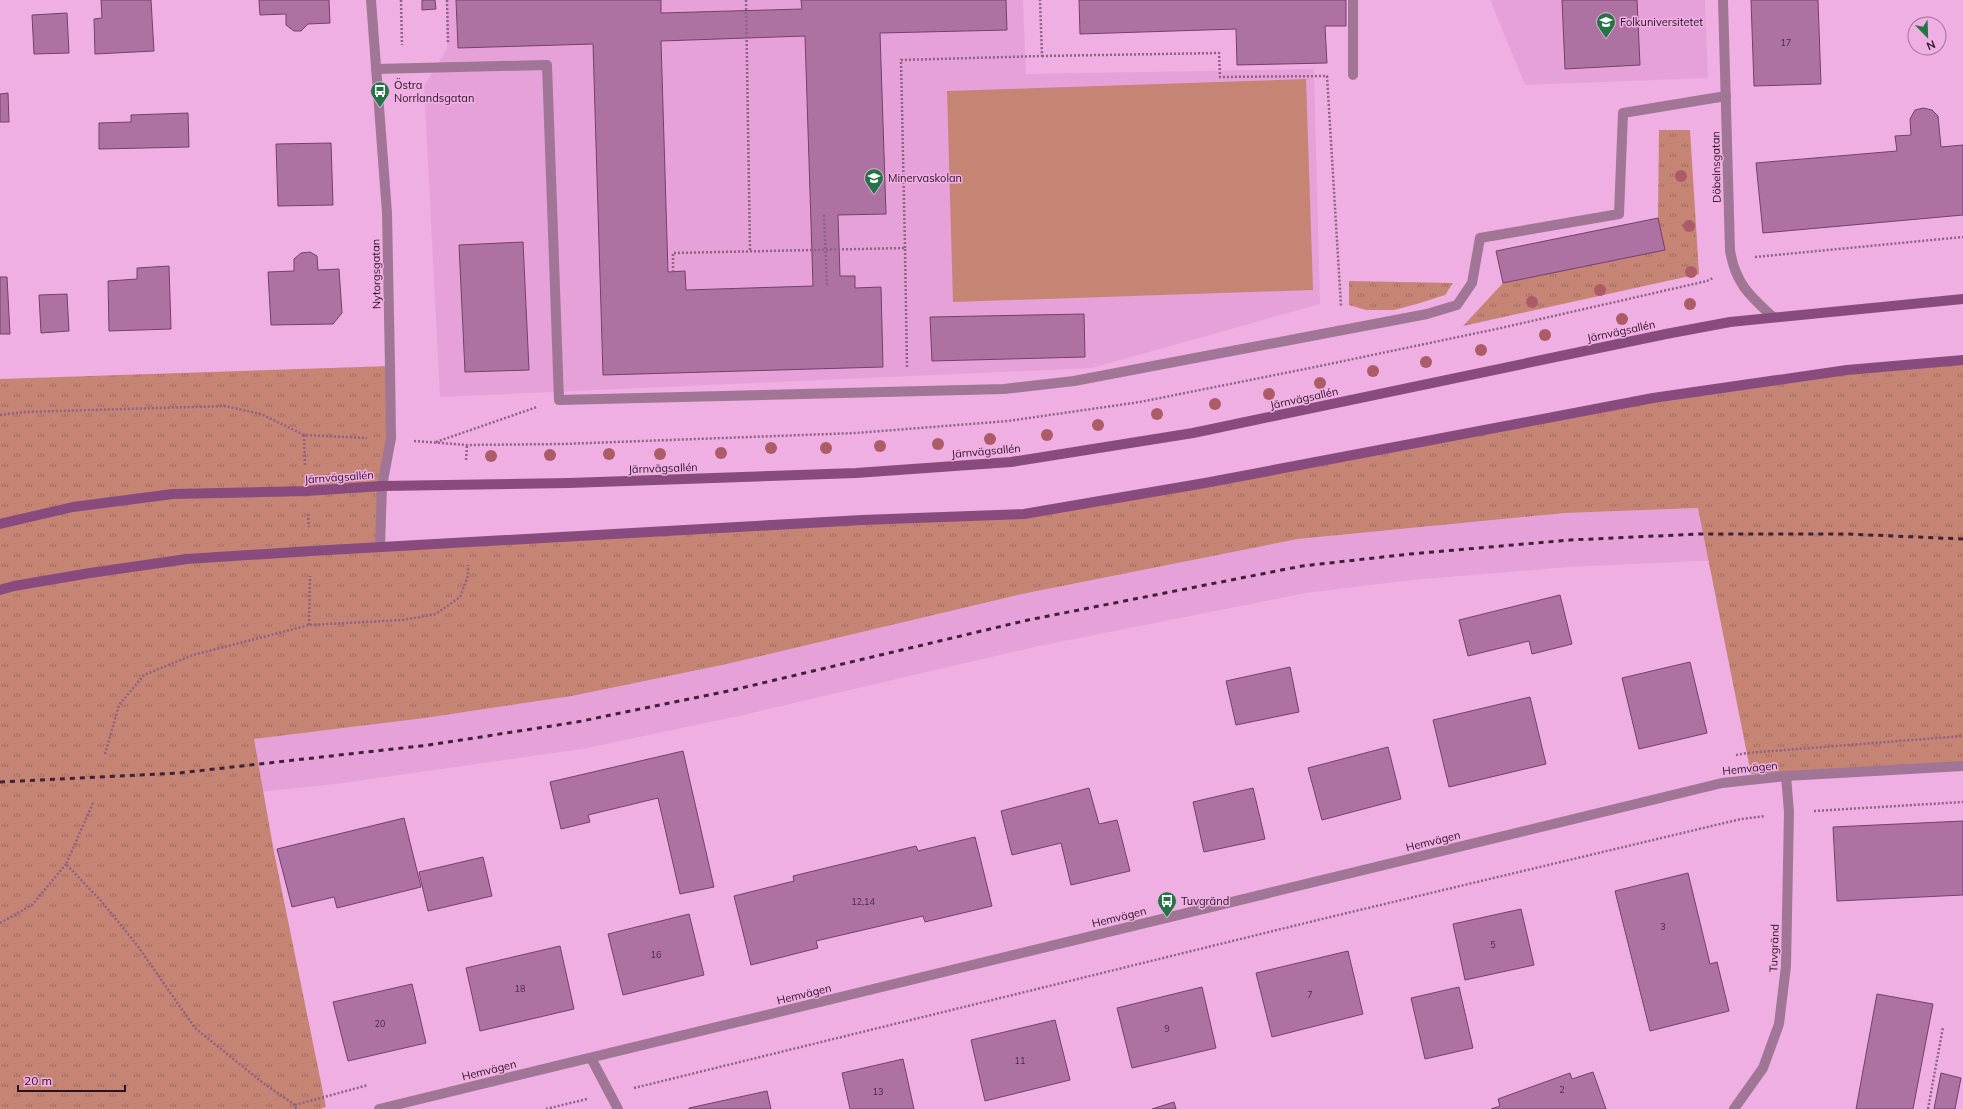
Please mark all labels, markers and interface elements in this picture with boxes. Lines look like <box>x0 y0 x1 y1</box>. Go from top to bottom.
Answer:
school or university icon: Folkuniversitetet <box>1595 11 1617 39</box>
place label: Folkuniversitetet <box>1620 15 1703 29</box>
north arrow <box>1907 16 1947 56</box>
house number: 17 <box>1781 37 1791 48</box>
text: N <box>1924 37 1937 53</box>
place label: Östra Norrlandsgatan <box>394 78 474 105</box>
bus stop icon: Östra Norrlandsgatan <box>369 80 391 108</box>
street label: Döbelnsgatan <box>1708 131 1724 203</box>
school or university icon: Minervaskolan <box>863 167 885 195</box>
place label: Minervaskolan <box>888 171 962 185</box>
street label: Nytorgsgatan <box>368 239 384 309</box>
street label: Järnvägsallén <box>1586 317 1656 345</box>
street label: Järnvägsallén <box>1269 384 1339 412</box>
street label: Järnvägsallén <box>951 441 1021 461</box>
street label: Järnvägsallén <box>628 460 698 476</box>
street label: Järnvägsallén <box>304 468 374 486</box>
street label: Hemvägen <box>1722 758 1778 778</box>
street label: Hemvägen <box>1404 827 1462 855</box>
bus stop icon: Tuvgränd <box>1156 890 1178 918</box>
place label: Tuvgränd <box>1181 894 1229 908</box>
house number: 12,14 <box>851 896 875 907</box>
street label: Hemvägen <box>1090 903 1148 931</box>
house number: 3 <box>1660 921 1666 932</box>
street label: Tuvgränd <box>1766 924 1782 972</box>
house number: 5 <box>1490 939 1496 950</box>
house number: 16 <box>651 949 661 960</box>
street label: Hemvägen <box>775 980 833 1008</box>
house number: 18 <box>515 983 525 994</box>
house number: 7 <box>1307 989 1313 1000</box>
house number: 20 <box>375 1018 385 1029</box>
house number: 9 <box>1164 1023 1170 1034</box>
house number: 11 <box>1015 1055 1025 1066</box>
street label: Hemvägen <box>460 1056 518 1084</box>
scale bar <box>18 1067 125 1093</box>
text: 20 m <box>24 1073 52 1088</box>
house number: 2 <box>1559 1084 1565 1095</box>
house number: 13 <box>873 1086 883 1097</box>

